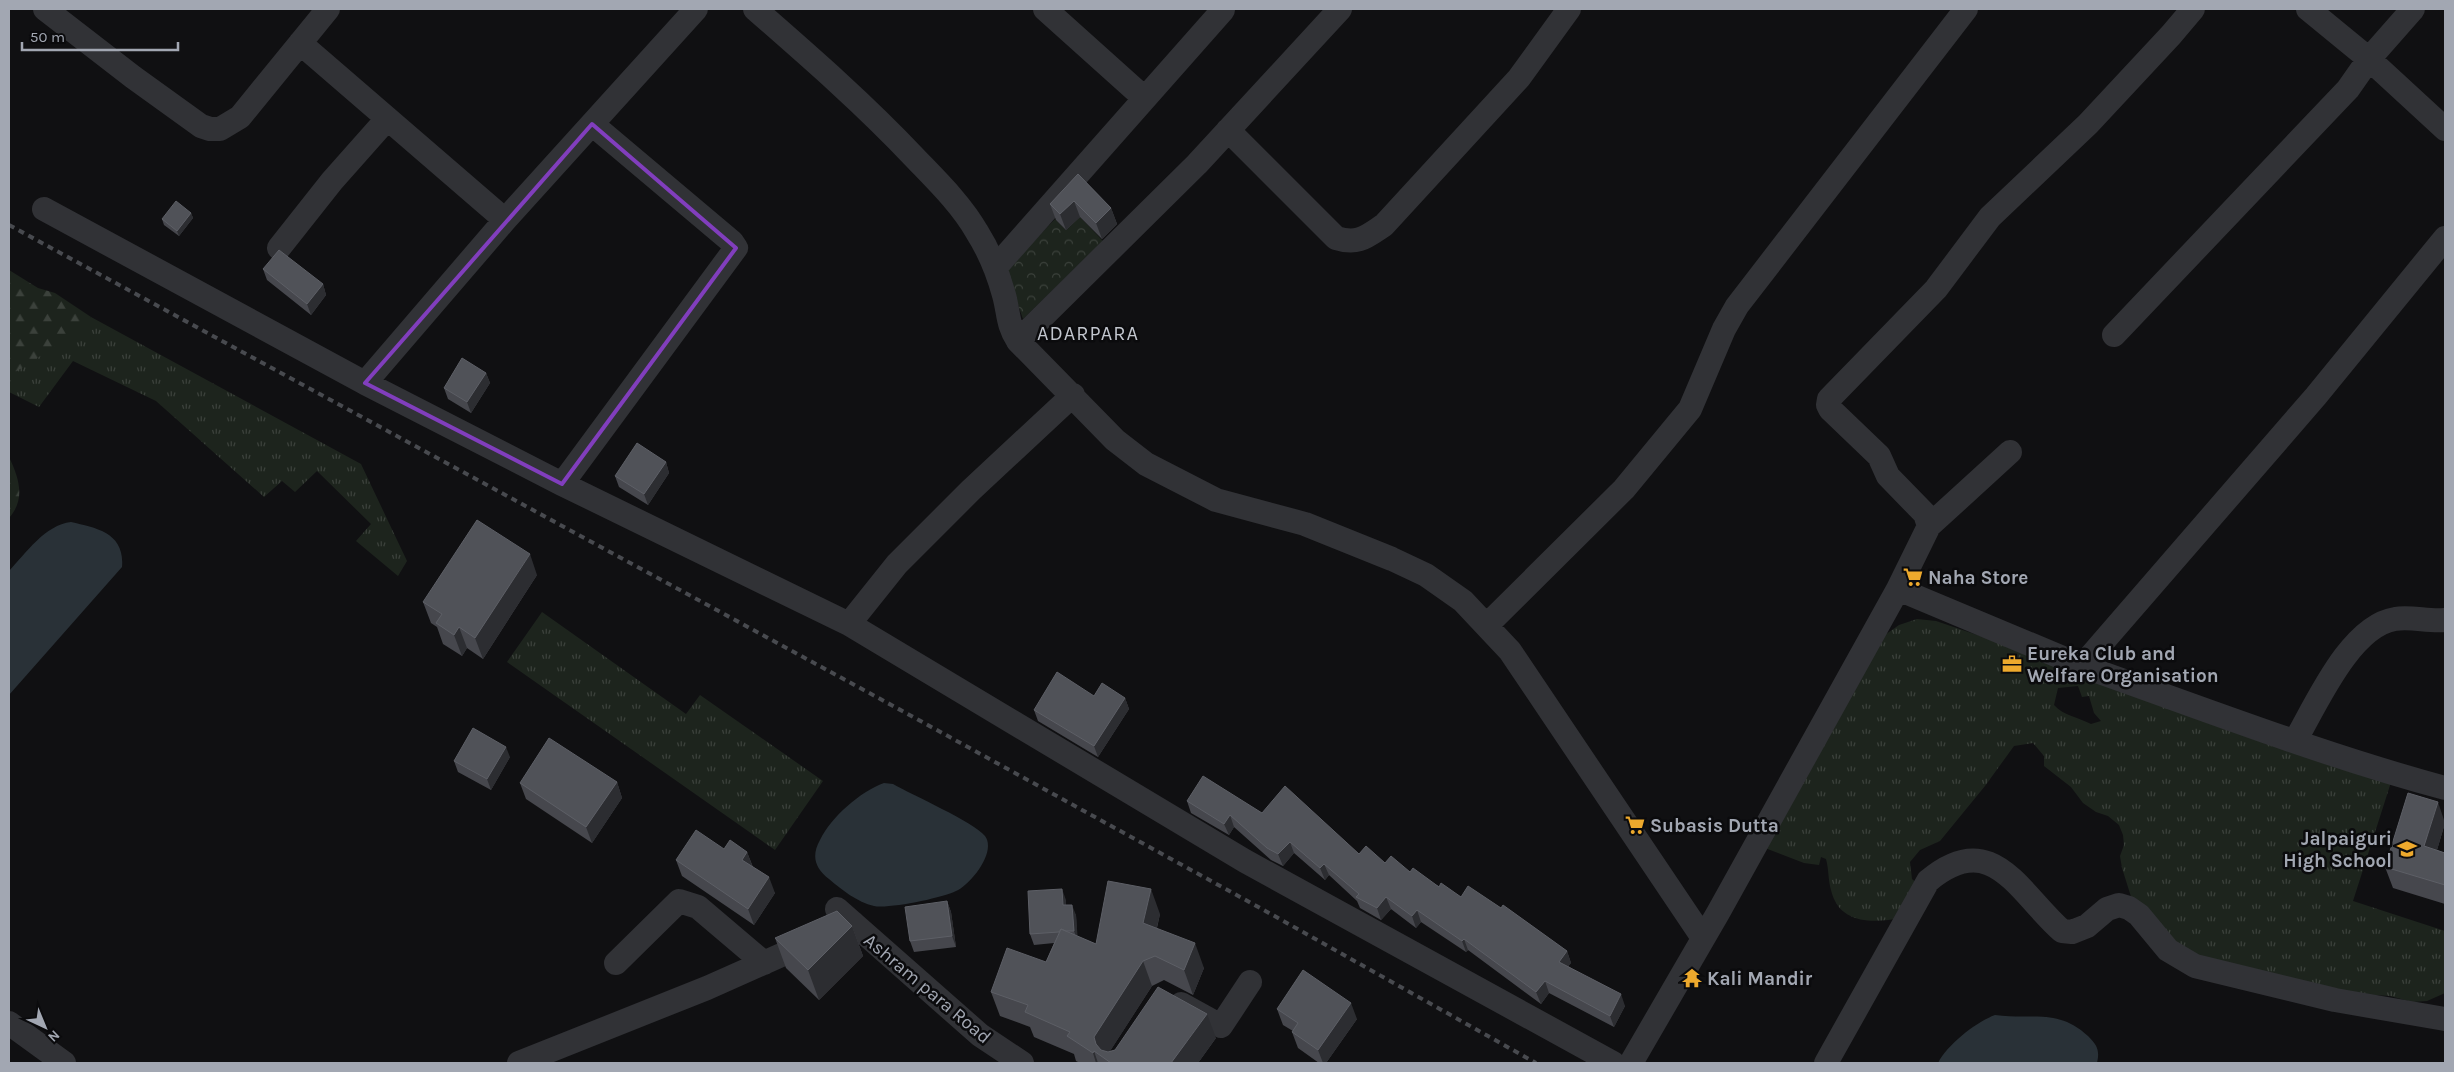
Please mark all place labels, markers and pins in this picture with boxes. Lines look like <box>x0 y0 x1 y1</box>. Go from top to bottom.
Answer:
supermarket icon: Naha Store <box>1902 566 1924 588</box>
place label: Naha Store <box>1928 567 2028 589</box>
place label: Eureka Club and Welfare Organisation <box>2027 643 2218 687</box>
office icon: Eureka Club and Welfare Organisation <box>2001 653 2023 675</box>
supermarket icon: Subasis Dutta <box>1624 814 1646 836</box>
place label: Subasis Dutta <box>1650 815 1779 837</box>
place label: Jalpaiguri High School <box>2283 828 2392 872</box>
school or university icon: Jalpaiguri High School <box>2396 838 2418 860</box>
temple icon: Kali Mandir <box>1681 967 1703 989</box>
place label: Kali Mandir <box>1707 968 1813 990</box>

